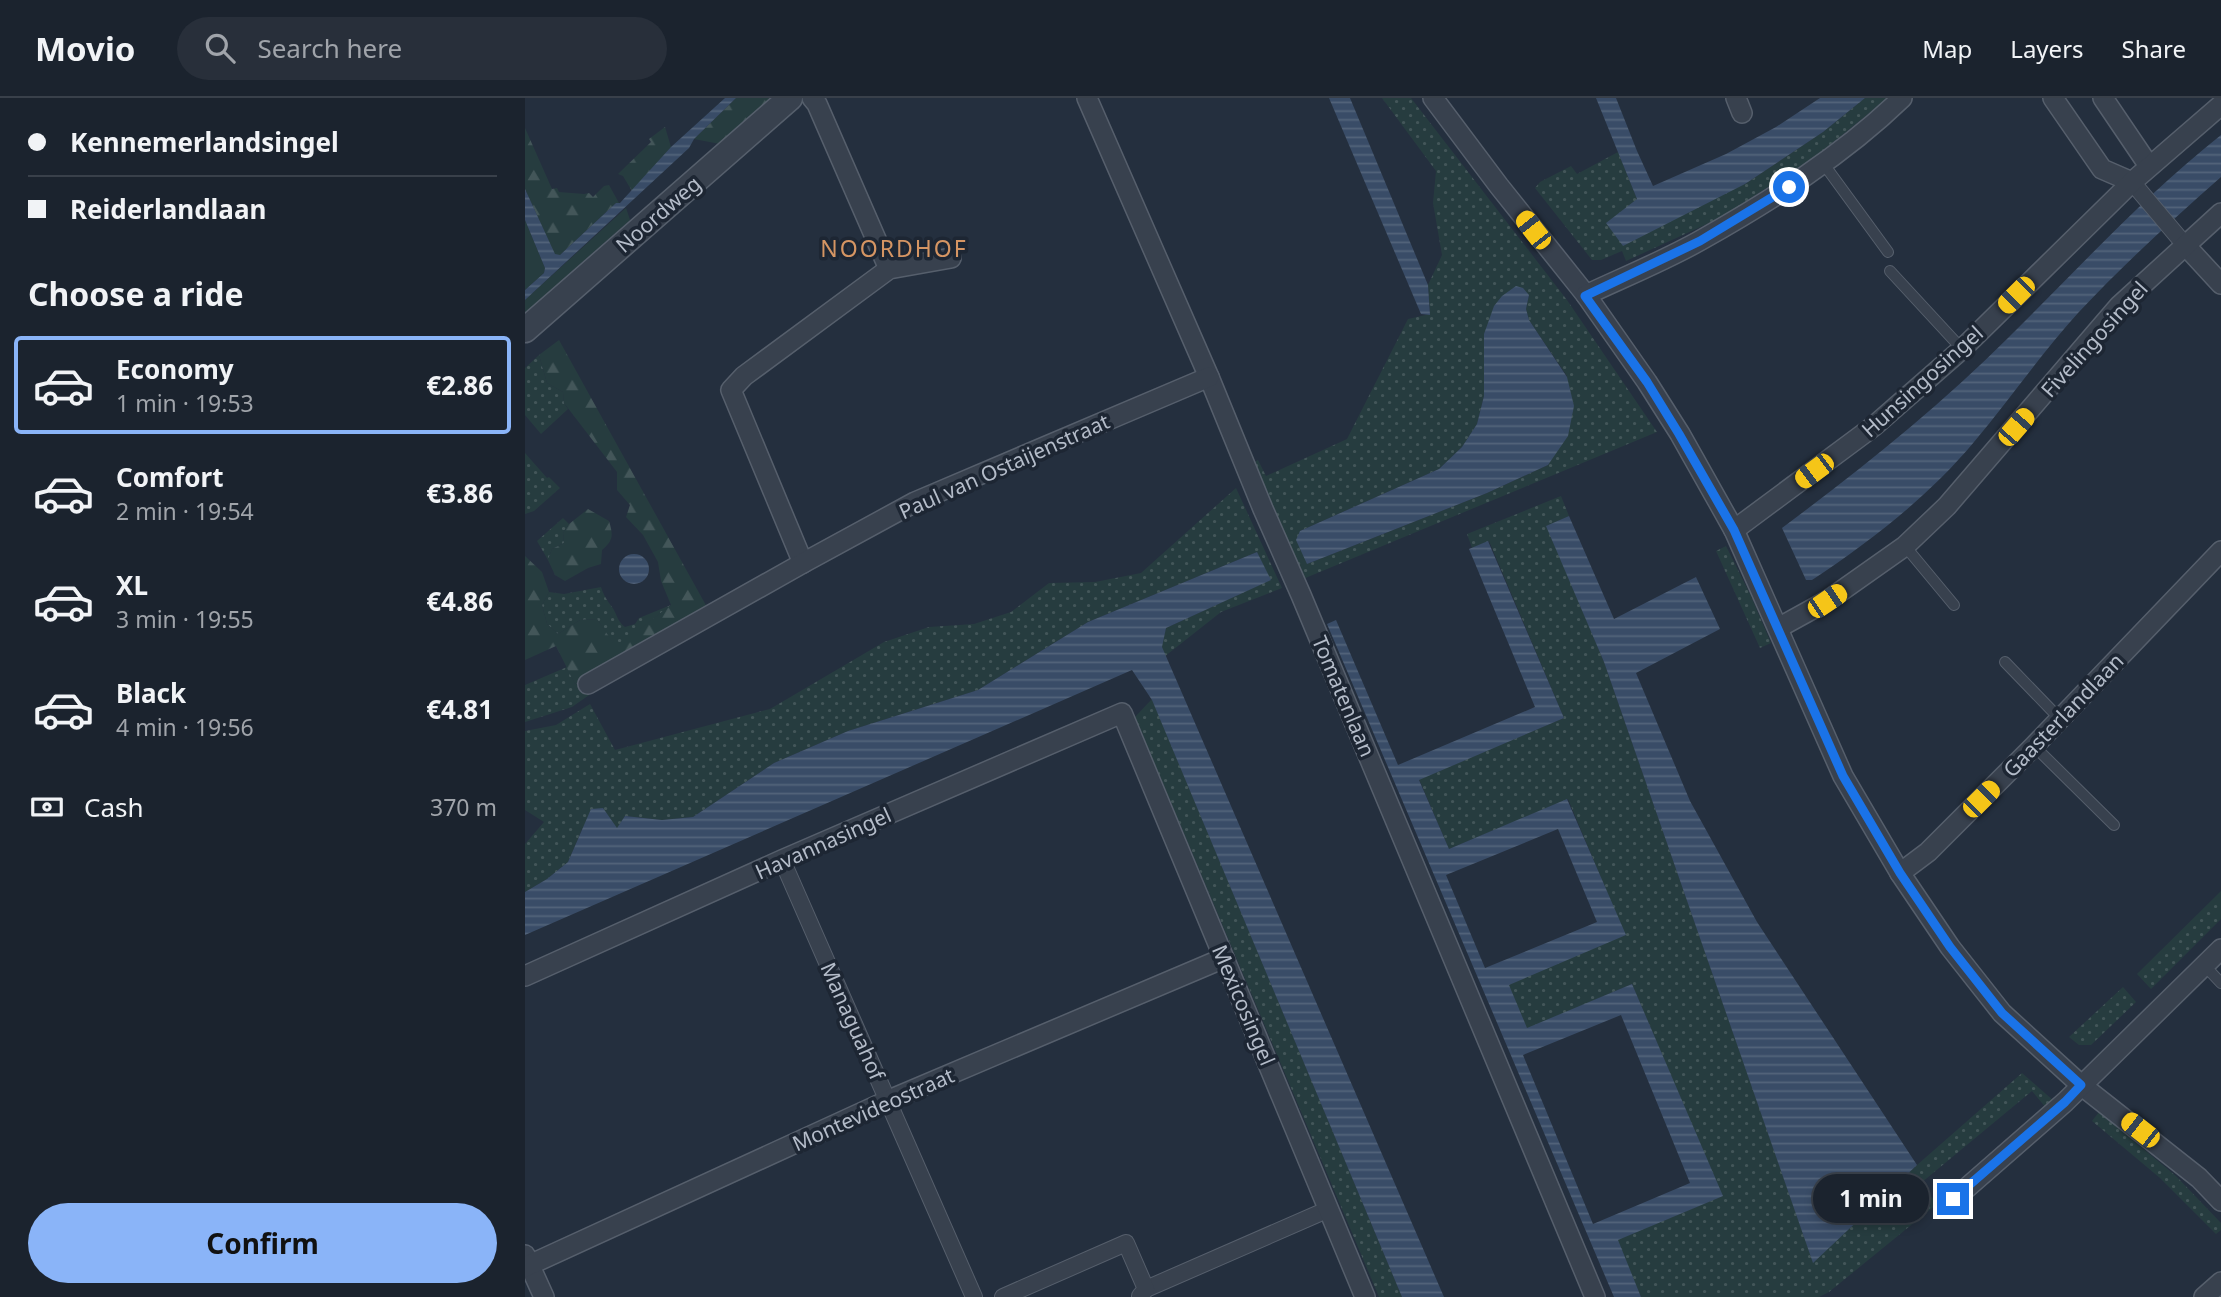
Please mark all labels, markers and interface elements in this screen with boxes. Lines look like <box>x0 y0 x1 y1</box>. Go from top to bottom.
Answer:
search box <box>177 17 667 80</box>
text: Movio <box>35 26 135 71</box>
icon: search <box>201 29 239 67</box>
text: Search here <box>257 30 402 66</box>
text: Map <box>1922 32 1972 65</box>
text: Layers <box>2010 32 2084 65</box>
text: Share <box>2122 32 2186 65</box>
text: Kennemerlandsingel <box>70 124 339 160</box>
street label: Noordweg <box>610 169 706 259</box>
route start <box>1773 171 1805 203</box>
text: Reiderlandlaan <box>70 191 266 227</box>
car <box>1512 207 1555 253</box>
district label: NOORDHOF <box>820 232 968 264</box>
text: Choose a ride <box>28 272 244 315</box>
car <box>1994 273 2039 317</box>
street label: Fivelingosingel <box>2034 275 2154 403</box>
street label: Hunsingosingel <box>1855 319 1989 443</box>
text: Economy <box>116 351 234 387</box>
icon: car <box>32 354 95 417</box>
text: €2.86 <box>426 367 493 403</box>
text: 1 min · 19:53 <box>116 387 254 419</box>
car <box>1995 404 2038 450</box>
street label: Paul van Ostaijenstraat <box>894 407 1114 525</box>
car <box>1791 450 1838 492</box>
text: Comfort <box>116 459 224 495</box>
icon: car <box>32 462 95 525</box>
text: €3.86 <box>426 475 493 511</box>
text: 2 min · 19:54 <box>116 495 254 527</box>
text: XL <box>116 567 148 603</box>
icon: car <box>32 570 95 633</box>
car <box>1804 581 1851 621</box>
text: €4.86 <box>426 583 493 619</box>
text: 3 min · 19:55 <box>116 603 254 635</box>
street label: Tomatenlaan <box>1306 631 1382 761</box>
street label: Gaasterlandlaan <box>1997 647 2129 783</box>
text: Black <box>116 675 186 711</box>
icon: car <box>32 678 95 741</box>
text: €4.81 <box>426 691 493 727</box>
text: 4 min · 19:56 <box>116 711 254 743</box>
car <box>1959 777 2004 821</box>
icon: cash <box>28 788 66 826</box>
text: Cash <box>84 789 144 825</box>
text: 370 m <box>430 791 497 823</box>
street label: Havannasingel <box>751 800 895 886</box>
street label: Mexicosingel <box>1206 940 1282 1070</box>
street label: Managuahof <box>815 958 892 1086</box>
street label: Montevideostraat <box>788 1061 959 1157</box>
car <box>2117 1109 2164 1151</box>
callout: 1 min <box>1813 1174 1929 1224</box>
text: 1 min <box>1839 1182 1903 1214</box>
route end <box>1937 1183 1969 1215</box>
button: Confirm <box>28 1203 497 1283</box>

